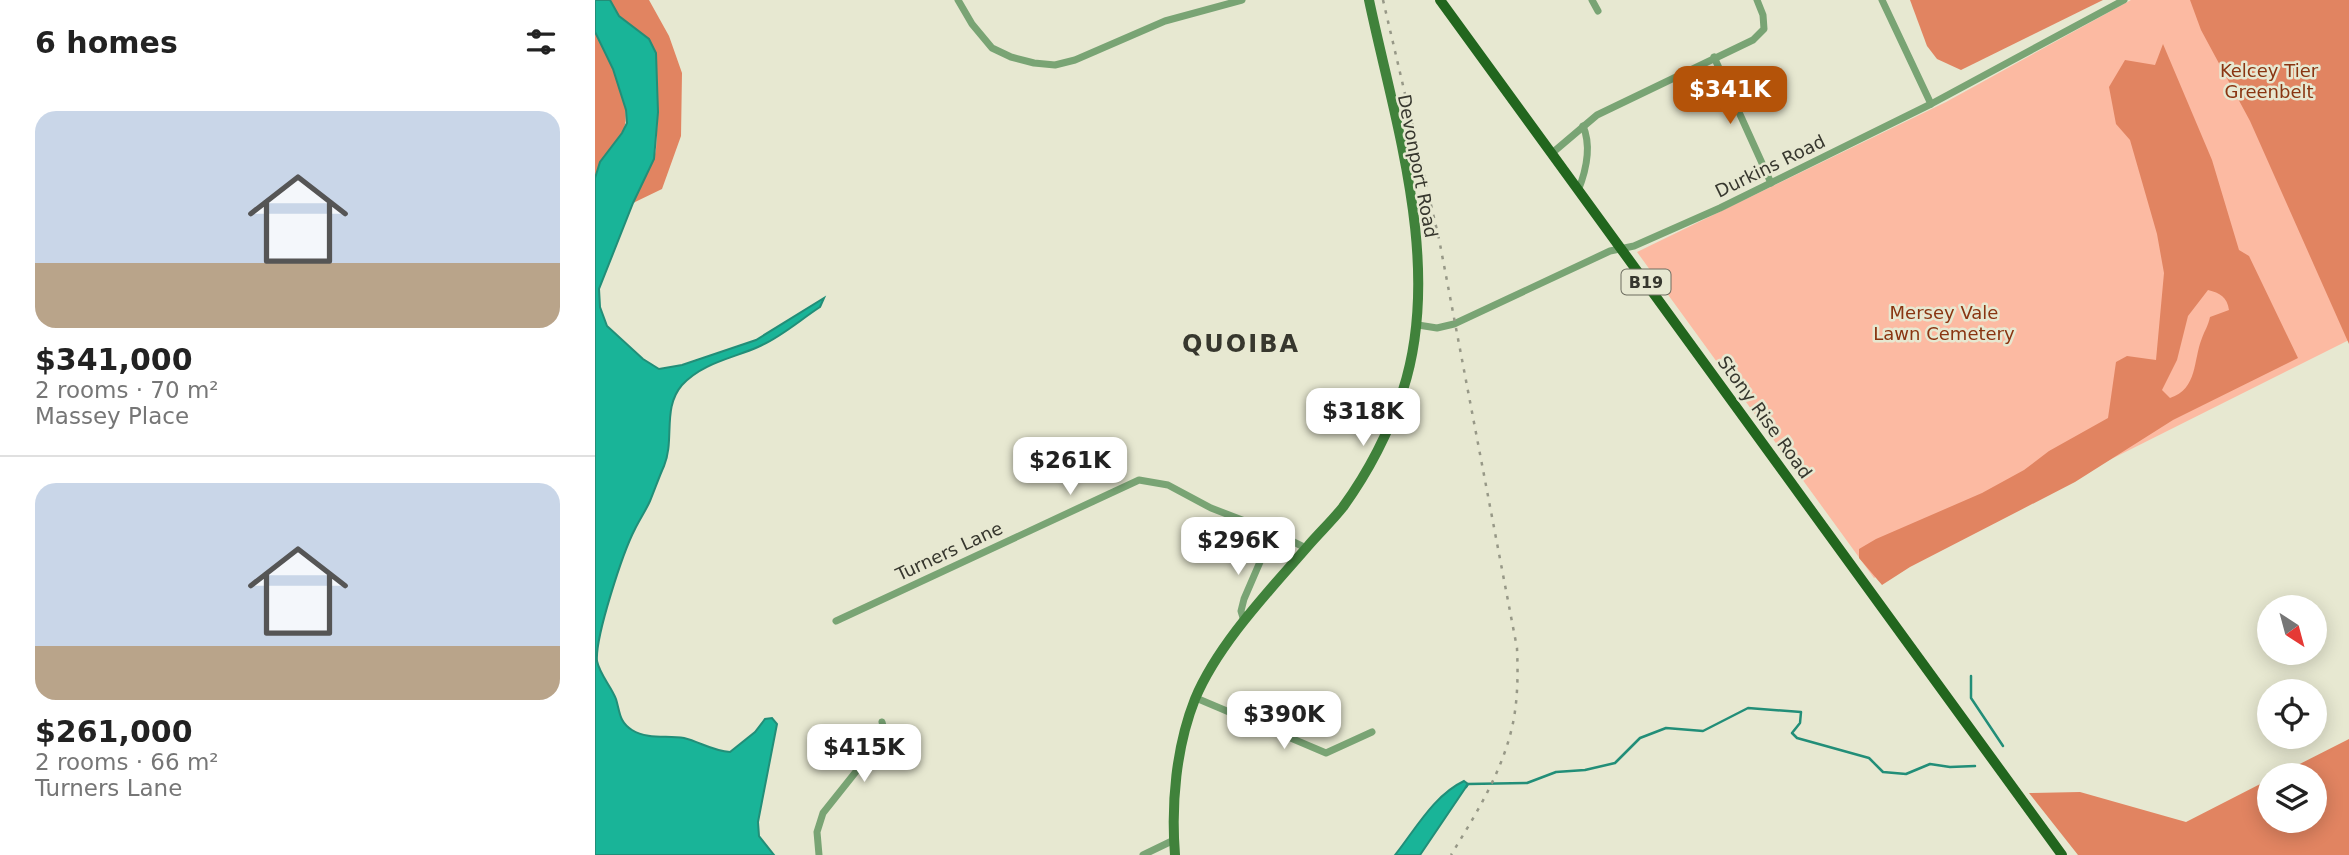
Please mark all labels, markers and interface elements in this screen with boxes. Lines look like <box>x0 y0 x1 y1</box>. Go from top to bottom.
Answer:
icon: filters <box>522 23 560 61</box>
text: 6 homes <box>35 25 178 60</box>
park label: Kelcey Tier Greenbelt <box>2220 60 2319 102</box>
pin: $341K <box>1681 66 1779 126</box>
text: $341K <box>1689 76 1771 102</box>
street label: Devonport Road <box>1394 92 1442 240</box>
street label: Durkins Road <box>1712 130 1828 202</box>
icon: home <box>235 156 361 282</box>
road number: B19 <box>1621 270 1671 294</box>
park label: Mersey Vale Lawn Cemetery <box>1873 302 2015 344</box>
district label: QUOIBA <box>1182 330 1300 358</box>
text: $341,000 <box>35 342 193 377</box>
street label: Stony Rise Road <box>1714 352 1816 482</box>
text: 2 rooms · 70 m² <box>35 377 219 403</box>
pin: $318K <box>1314 388 1412 448</box>
text: $318K <box>1322 398 1404 424</box>
text: Massey Place <box>35 403 189 429</box>
pin: $261K <box>1021 438 1119 497</box>
text: $261K <box>1029 447 1111 473</box>
street label: Turners Lane <box>891 517 1006 585</box>
pin: $296K <box>1189 518 1287 577</box>
text: $296K <box>1197 527 1279 553</box>
icon: home <box>235 528 361 654</box>
north arrow <box>2257 595 2327 665</box>
map controls <box>2257 595 2327 833</box>
button: locate <box>2257 679 2327 749</box>
pin: $390K <box>1235 692 1333 751</box>
text: $390K <box>1243 701 1325 727</box>
text: $261,000 <box>35 714 193 749</box>
pin: $415K <box>815 724 913 784</box>
text: $415K <box>823 734 905 760</box>
text: 2 rooms · 66 m² <box>35 749 219 775</box>
button: layers <box>2257 763 2327 833</box>
text: Turners Lane <box>35 775 182 801</box>

